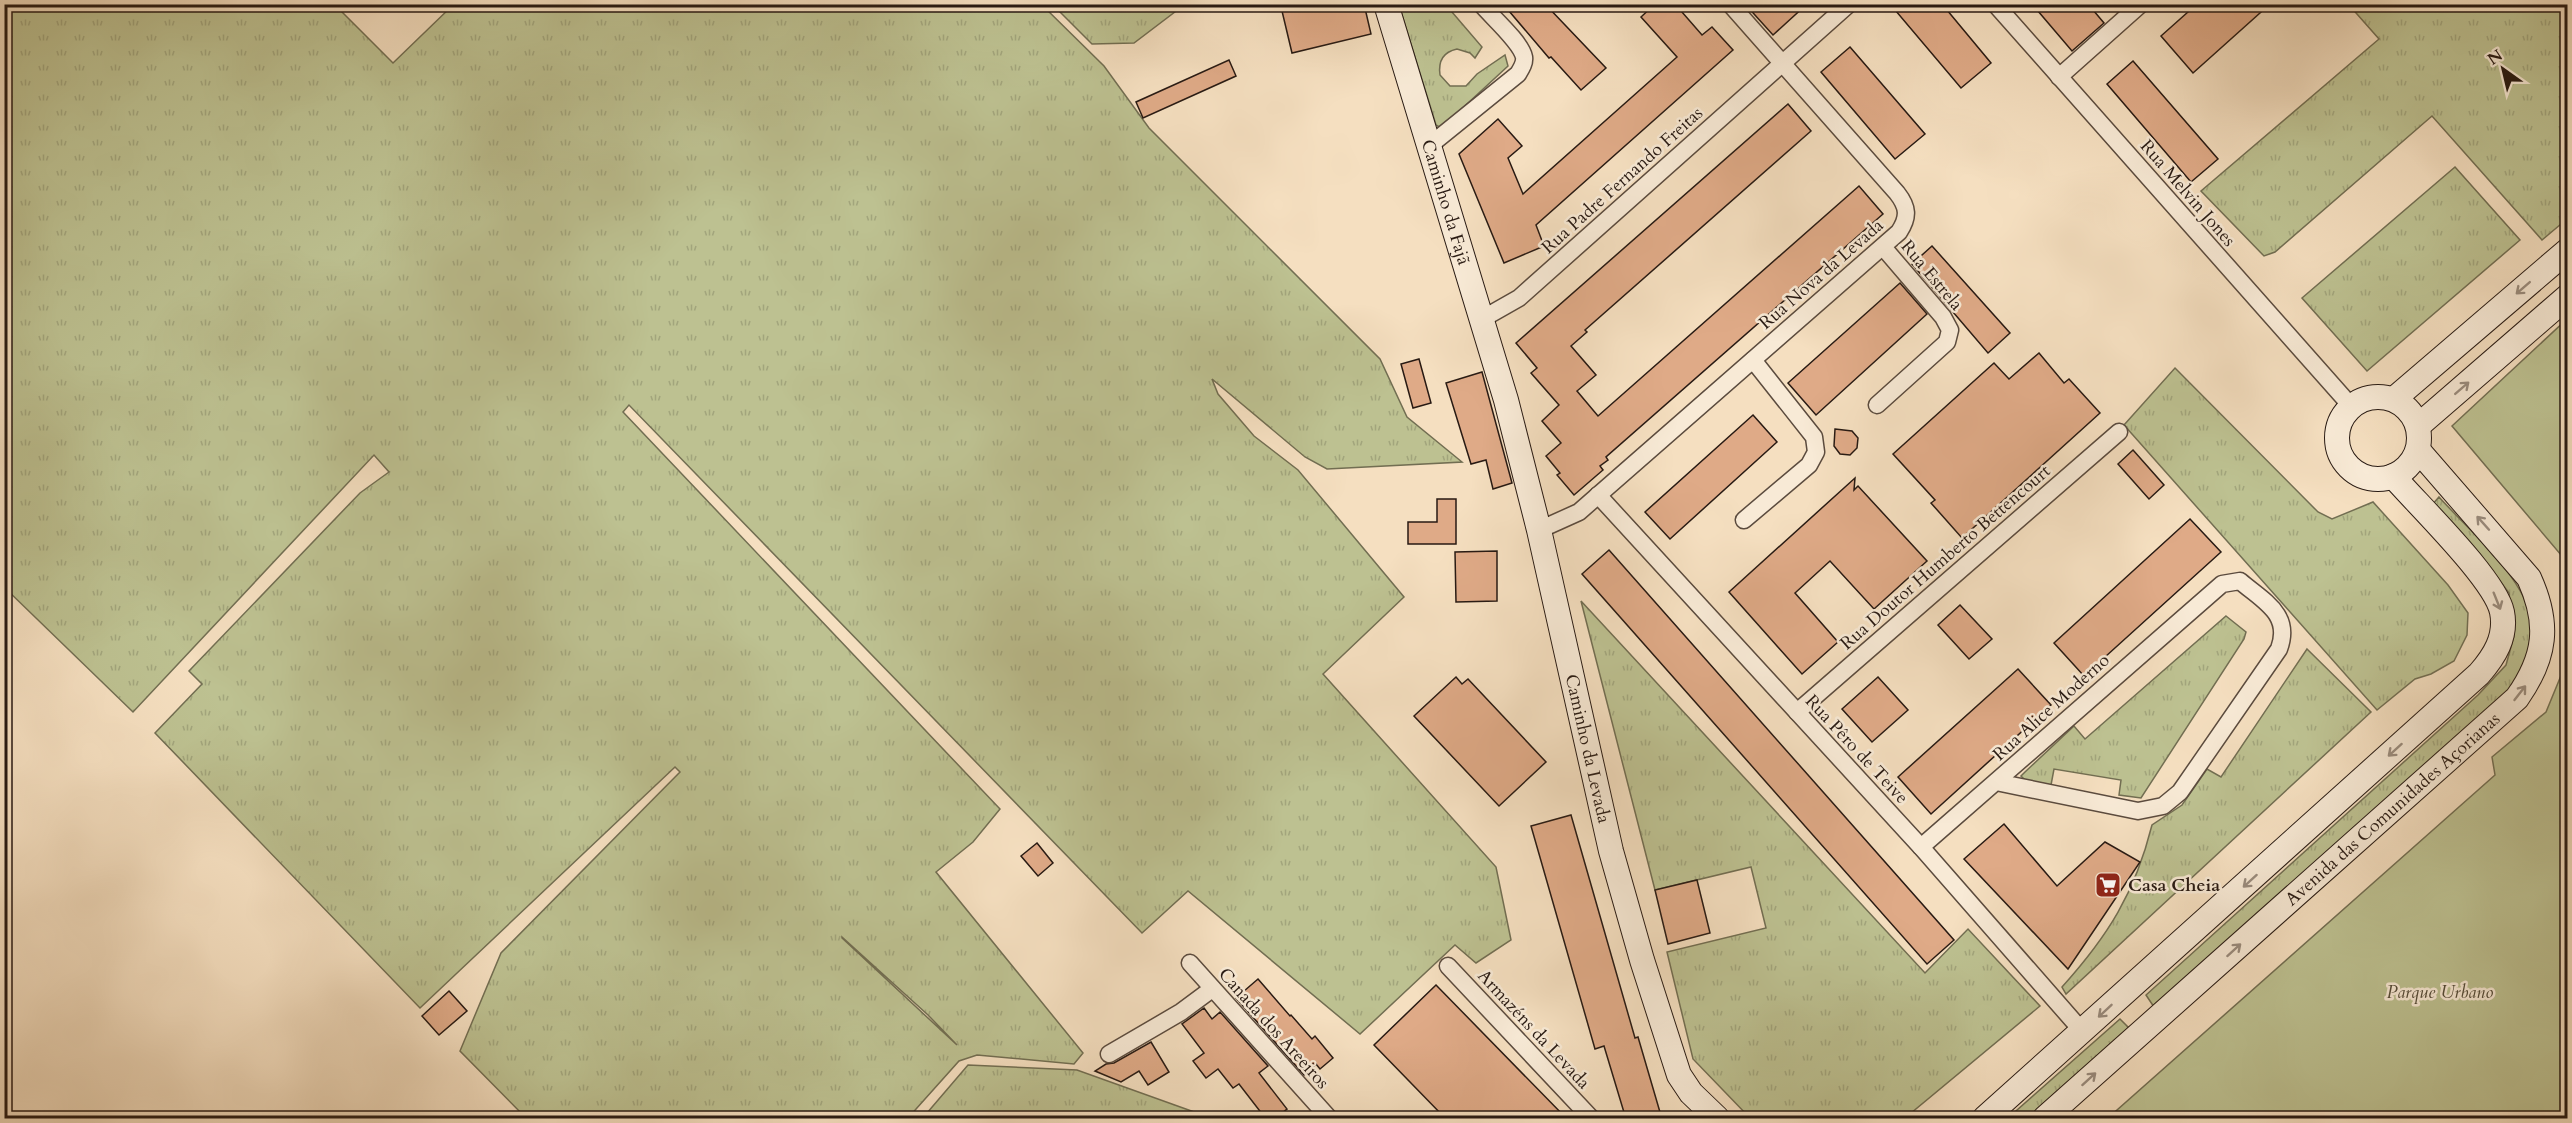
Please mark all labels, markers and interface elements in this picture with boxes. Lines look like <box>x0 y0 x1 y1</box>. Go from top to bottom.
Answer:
north arrow <box>2473 39 2533 99</box>
text: N <box>2483 44 2507 70</box>
street label: Rua Padre Fernando Freitas <box>1536 101 1709 260</box>
street label: Rua Melvin Jones <box>2134 135 2241 252</box>
street label: Caminho da Fajã <box>1415 137 1476 268</box>
street label: Rua Nova da Levada <box>1754 213 1889 335</box>
street label: Rua Estrela <box>1895 235 1969 316</box>
one-way arrow <box>2516 281 2531 295</box>
one-way arrow <box>2454 381 2469 395</box>
street label: Rua Doutor Humberto Bettencourt <box>1835 459 2056 656</box>
one-way arrow <box>2476 516 2490 531</box>
one-way arrow <box>2492 591 2503 609</box>
street label: Rua Alice Moderno <box>1987 648 2115 767</box>
street label: Caminho da Levada <box>1559 672 1616 826</box>
one-way arrow <box>2514 686 2526 702</box>
street label: Rua Pêro de Teive <box>1799 689 1914 810</box>
street label: Avenida das Comunidades Açorianas <box>2280 707 2506 912</box>
one-way arrow <box>2387 743 2402 757</box>
supermarket icon: Casa Cheia <box>2093 870 2123 900</box>
place label: Casa Cheia <box>2128 873 2220 898</box>
one-way arrow <box>2242 874 2257 888</box>
one-way arrow <box>2226 943 2242 956</box>
street label: Canada dos Areeiros <box>1212 962 1335 1094</box>
street label: Armazéns da Levada <box>1472 964 1596 1095</box>
park label: Parque Urbano <box>2387 980 2493 1005</box>
one-way arrow <box>2097 1004 2112 1019</box>
one-way arrow <box>2081 1072 2096 1086</box>

